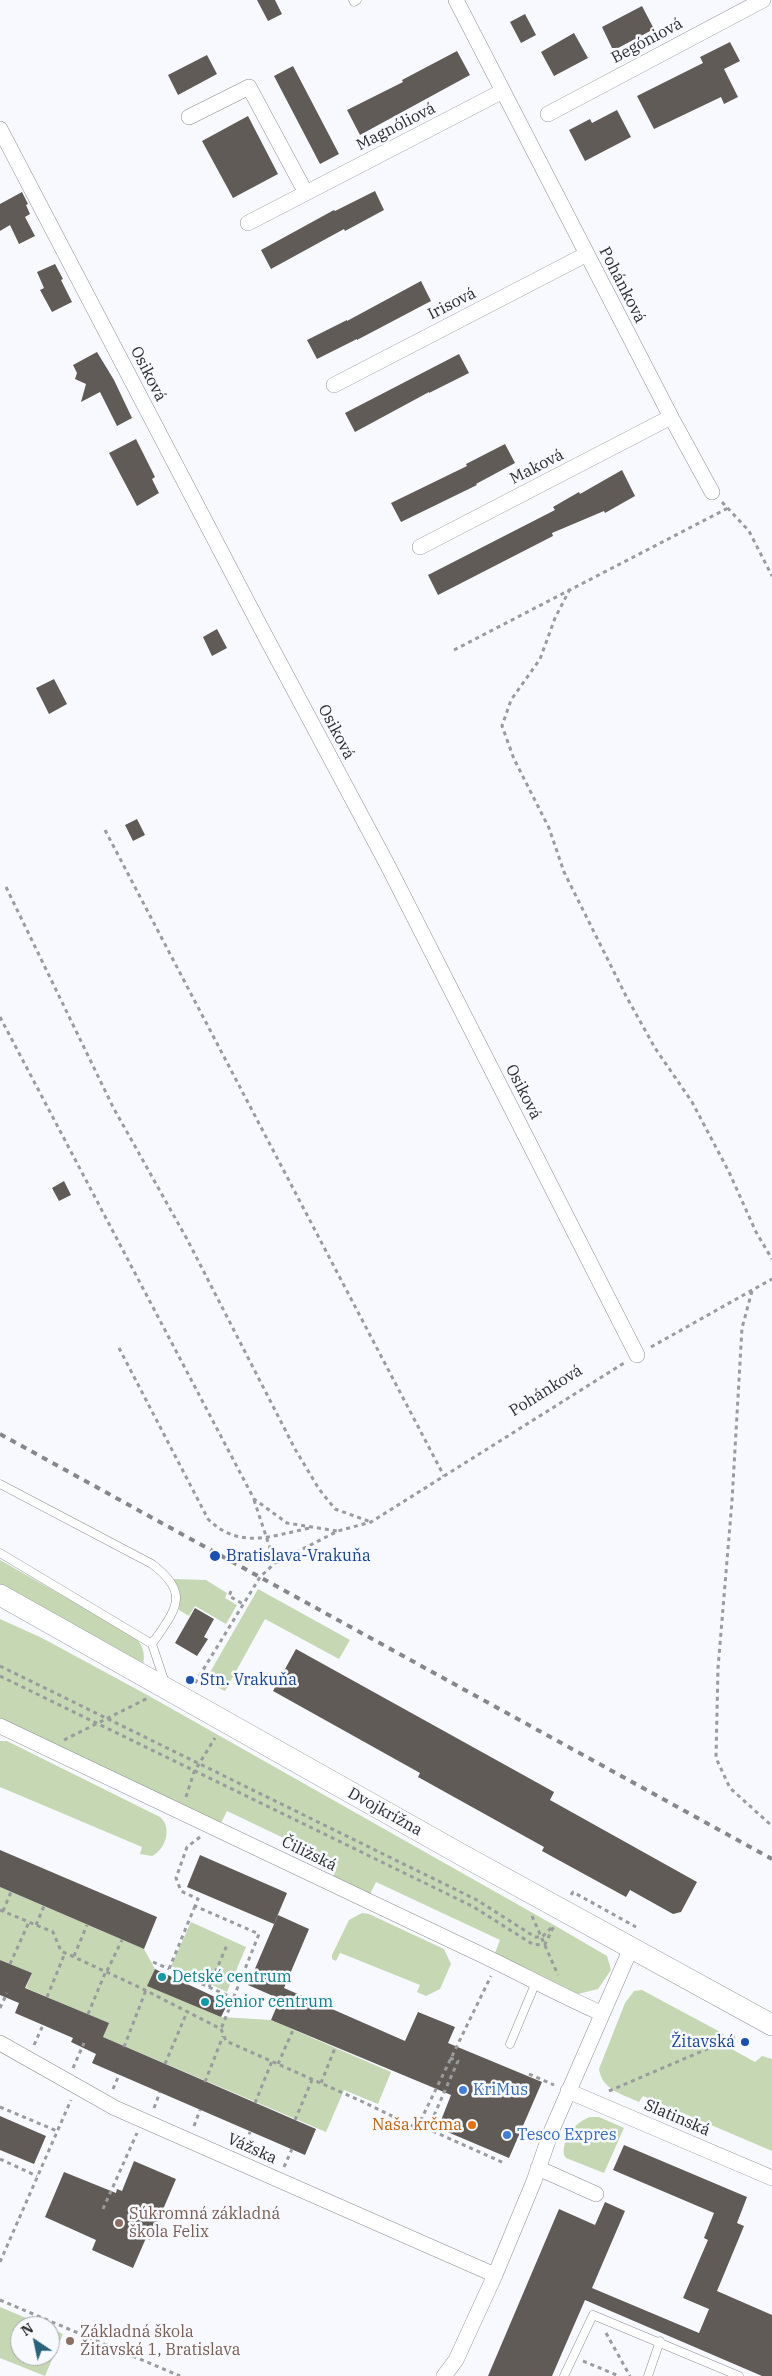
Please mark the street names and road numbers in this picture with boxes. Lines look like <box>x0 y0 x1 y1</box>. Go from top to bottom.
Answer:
street label: Begóniová <box>608 14 686 68</box>
street label: Magnóliová <box>353 99 439 155</box>
street label: Pohánková <box>595 244 649 326</box>
street label: Irisová <box>425 284 479 324</box>
street label: Osiková <box>126 343 170 405</box>
street label: Maková <box>507 445 567 489</box>
street label: Osiková <box>314 701 358 763</box>
street label: Osiková <box>501 1061 545 1123</box>
street label: Pohánková <box>506 1361 586 1421</box>
street label: Dvojkrížna <box>344 1784 426 1840</box>
street label: Čiližská <box>278 1832 340 1876</box>
street label: Slatinská <box>641 2096 713 2140</box>
street label: Vážska <box>224 2130 280 2168</box>

